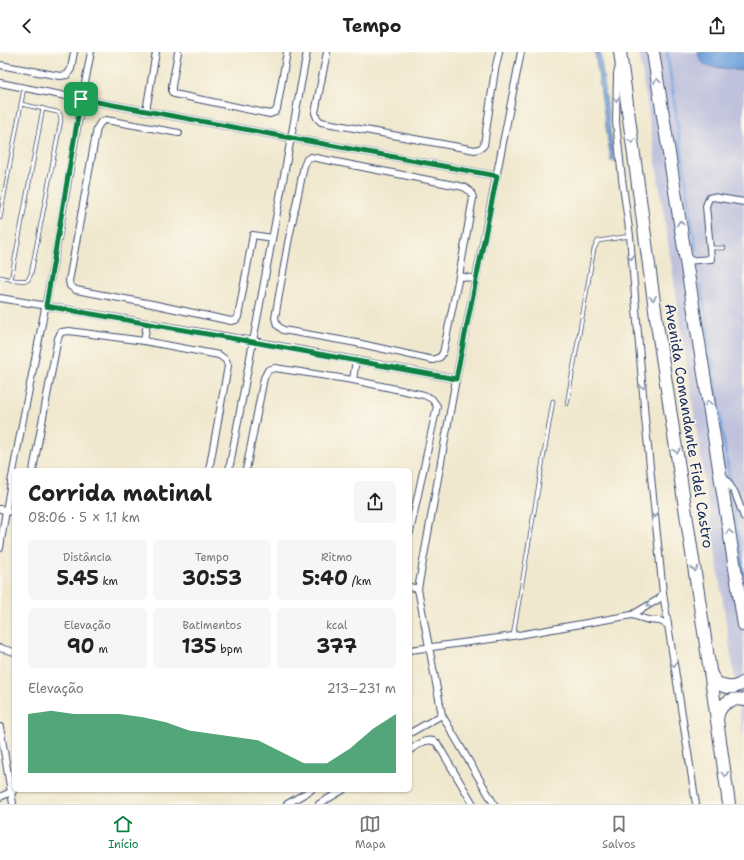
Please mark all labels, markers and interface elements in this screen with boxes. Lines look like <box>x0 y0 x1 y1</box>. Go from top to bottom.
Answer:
text: Tempo <box>343 14 401 38</box>
icon: back <box>16 15 38 37</box>
icon: share <box>706 15 728 37</box>
one-way arrow <box>654 77 662 84</box>
pin <box>64 82 98 116</box>
icon: arrive <box>70 88 92 110</box>
one-way arrow <box>612 96 620 102</box>
one-way arrow <box>627 138 636 145</box>
one-way arrow <box>676 220 684 226</box>
one-way arrow <box>627 254 636 260</box>
one-way arrow <box>648 295 657 301</box>
street label: Avenida Comandante Fidel Castro <box>660 302 718 550</box>
one-way arrow <box>638 383 647 389</box>
one-way arrow <box>704 400 713 406</box>
one-way arrow <box>672 448 680 454</box>
text: Corrida matinal <box>28 479 212 508</box>
button: share <box>354 481 396 523</box>
text: 08:06 · 5 × 1.1 km <box>28 509 140 526</box>
one-way arrow <box>651 512 660 518</box>
one-way arrow <box>725 528 734 535</box>
text: Distância <box>63 550 112 565</box>
text: Tempo <box>195 550 229 565</box>
text: Ritmo <box>321 550 352 565</box>
text: 5.45 <box>57 565 99 591</box>
text: 30:53 <box>182 565 242 591</box>
text: 5:40 <box>302 565 348 591</box>
one-way arrow <box>690 566 699 572</box>
text: km <box>99 574 118 589</box>
text: /km <box>348 574 371 589</box>
one-way arrow <box>646 600 653 607</box>
text: Elevação <box>64 618 111 633</box>
text: Batimentos <box>182 618 242 633</box>
text: kcal <box>326 618 347 633</box>
text: 90 <box>67 633 95 659</box>
text: 135 <box>182 633 217 659</box>
text: 377 <box>316 633 357 659</box>
text: m <box>95 642 108 657</box>
text: bpm <box>217 642 242 657</box>
one-way arrow <box>669 661 678 667</box>
text: Elevação <box>28 680 84 697</box>
text: 213–231 m <box>327 680 396 697</box>
one-way arrow <box>720 771 729 777</box>
tab: Início <box>108 813 138 852</box>
tab: Mapa <box>355 813 385 852</box>
tab: Salvos <box>602 813 636 852</box>

